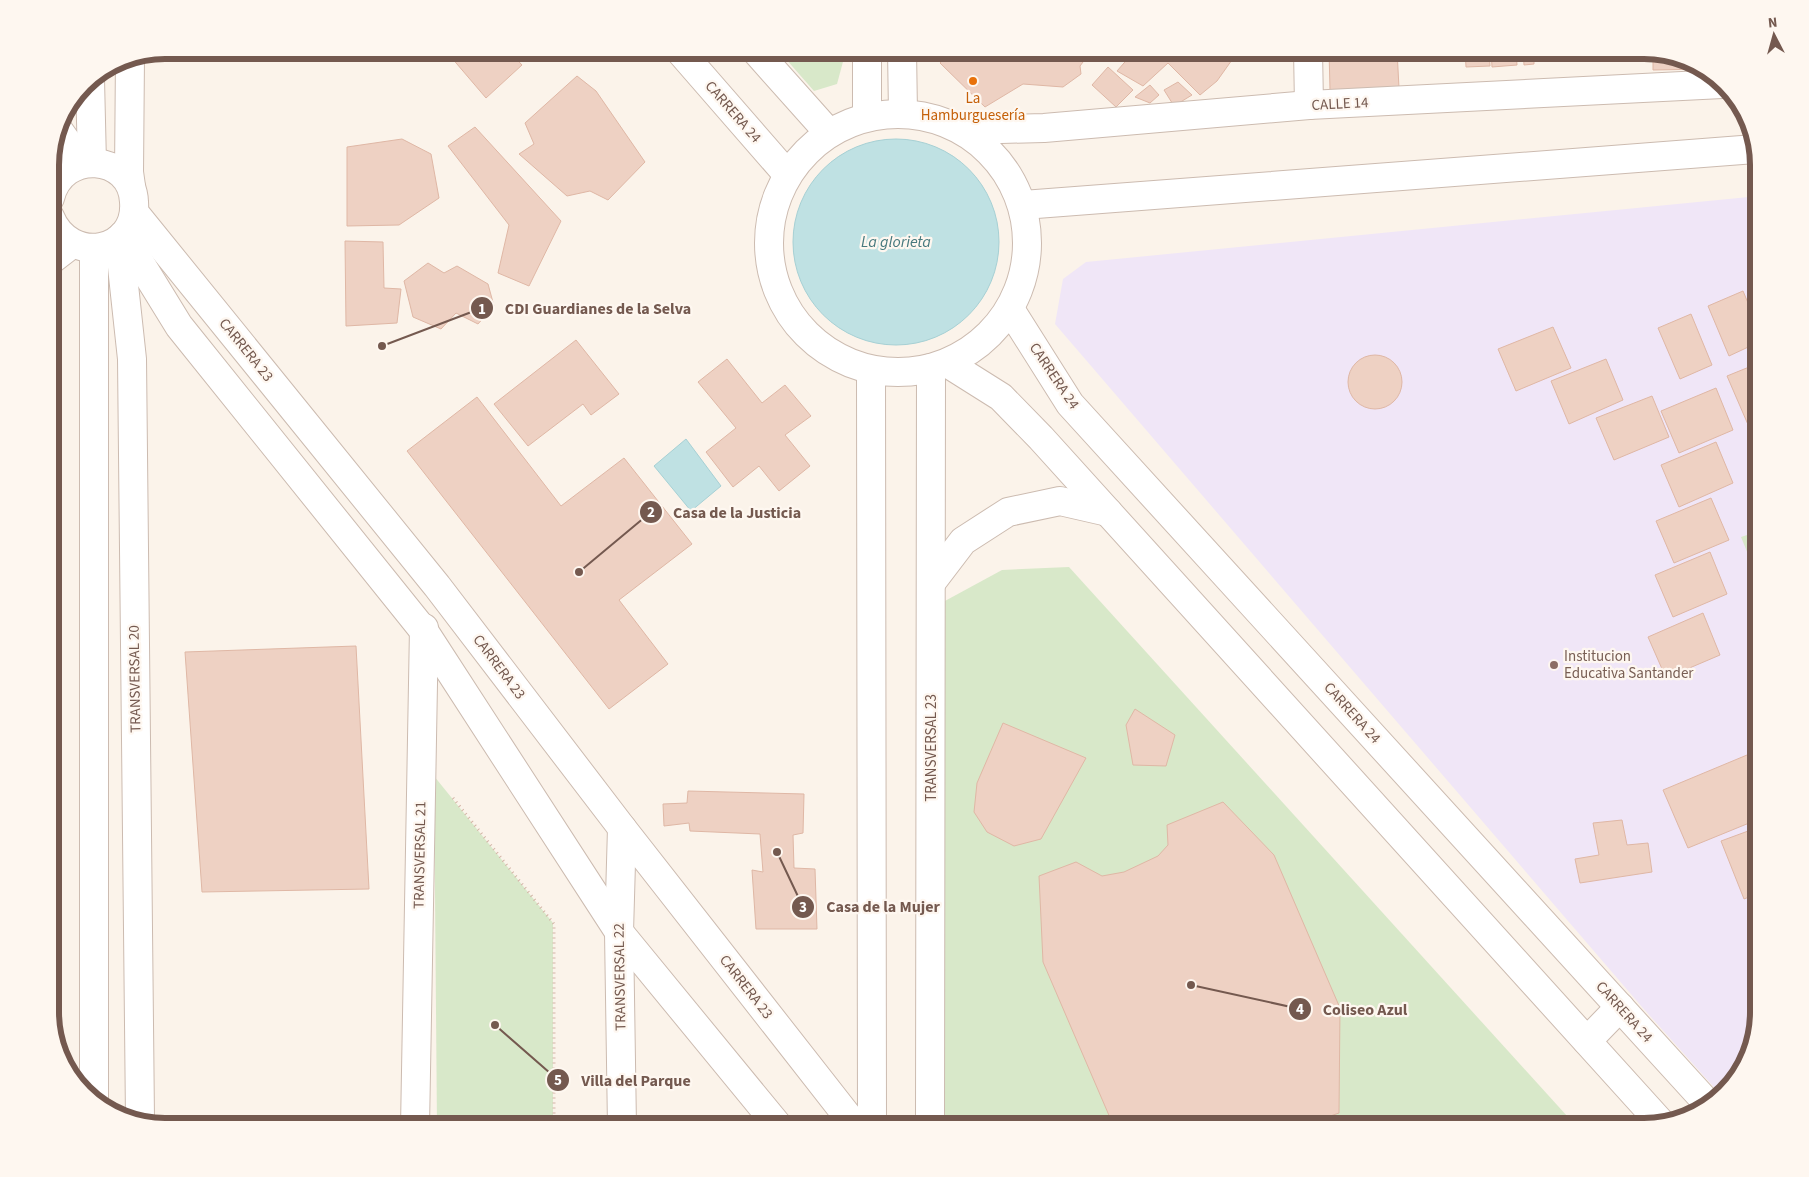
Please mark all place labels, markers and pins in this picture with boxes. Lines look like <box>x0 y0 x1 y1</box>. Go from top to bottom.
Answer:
marker: La Hamburguesería <box>967 75 979 87</box>
place label: La Hamburguesería <box>921 88 1025 126</box>
callout: CDI Guardianes de la Selva <box>469 293 701 324</box>
callout: Casa de la Justicia <box>638 496 812 527</box>
place label: Institucion Educativa Santander <box>1564 646 1694 684</box>
marker: Institucion Educativa Santander <box>1548 659 1560 671</box>
callout: Casa de la Mujer <box>791 891 950 922</box>
callout: Coliseo Azul <box>1287 994 1417 1025</box>
callout: Villa del Parque <box>546 1065 700 1096</box>

